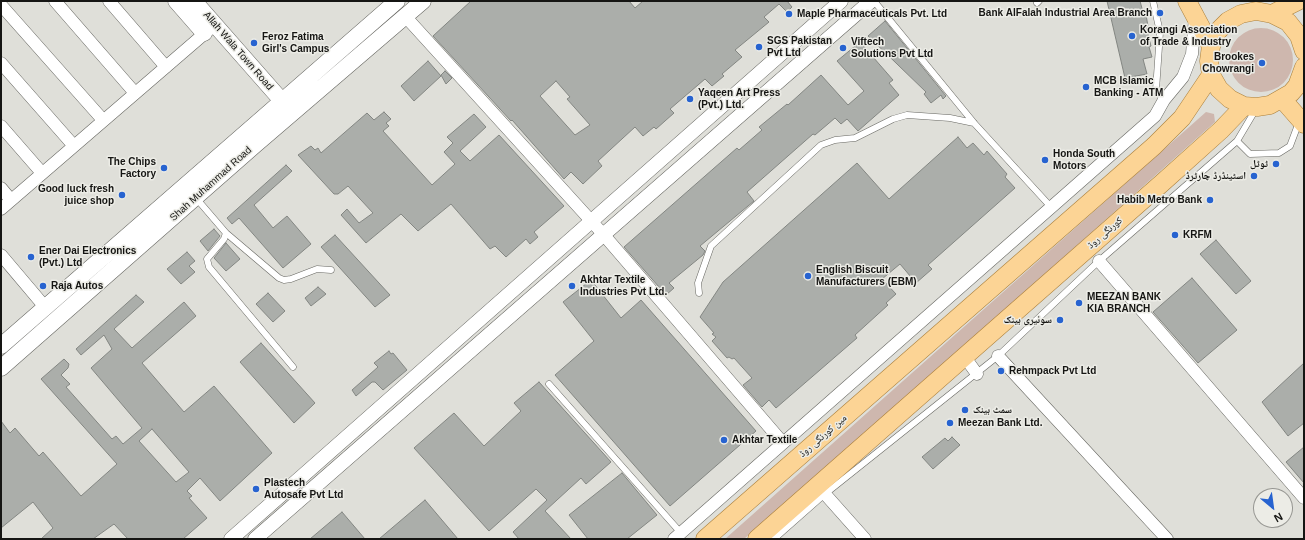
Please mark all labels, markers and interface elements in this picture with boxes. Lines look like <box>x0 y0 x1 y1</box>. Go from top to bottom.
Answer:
place label: Bank AlFalah Industrial Area Branch <box>979 7 1152 19</box>
place label: Maple Pharmaceuticals Pvt. Ltd <box>797 8 947 20</box>
marker: Bank AlFalah Industrial Area Branch <box>1155 8 1165 18</box>
street label: Allah Wala Town Road <box>201 9 275 93</box>
marker: Maple Pharmaceuticals Pvt. Ltd <box>784 9 794 19</box>
place label: Korangi Association of Trade & Industry <box>1140 24 1237 48</box>
place label: Feroz Fatima Girl's Campus <box>262 31 329 54</box>
marker: Korangi Association of Trade & Industry <box>1127 31 1137 41</box>
place label: SGS Pakistan Pvt Ltd <box>767 35 832 58</box>
place label: Viftech Solutions Pvt Ltd <box>851 36 933 60</box>
marker: Feroz Fatima Girl's Campus <box>249 38 259 48</box>
marker: SGS Pakistan Pvt Ltd <box>754 42 764 52</box>
marker: Viftech Solutions Pvt Ltd <box>838 43 848 53</box>
place label: Brookes Chowrangi <box>1202 51 1254 74</box>
marker: Brookes Chowrangi <box>1257 58 1267 68</box>
place label: MCB Islamic Banking - ATM <box>1094 75 1163 98</box>
marker: MCB Islamic Banking - ATM <box>1081 82 1091 92</box>
place label: Yaqeen Art Press (Pvt.) Ltd. <box>698 87 780 110</box>
marker: Yaqeen Art Press (Pvt.) Ltd. <box>685 94 695 104</box>
street label: Shah Muhammad Road <box>168 144 254 224</box>
place label: Honda South Motors <box>1053 148 1115 172</box>
marker: Honda South Motors <box>1040 155 1050 165</box>
place label: The Chips Factory <box>108 156 156 180</box>
place label: ٹوٹل <box>1250 158 1268 170</box>
marker: ٹوٹل <box>1271 159 1281 169</box>
marker: The Chips Factory <box>159 163 169 173</box>
place label: اسٹینڈرڈ چارٹرڈ <box>1185 170 1246 182</box>
marker: اسٹینڈرڈ چارٹرڈ <box>1249 171 1259 181</box>
place label: Good luck fresh juice shop <box>38 183 114 206</box>
marker: Good luck fresh juice shop <box>117 190 127 200</box>
place label: Habib Metro Bank <box>1117 194 1202 206</box>
marker: Habib Metro Bank <box>1205 195 1215 205</box>
street label: کورنگی روڈ <box>1085 215 1125 251</box>
place label: KRFM <box>1183 229 1212 241</box>
marker: KRFM <box>1170 230 1180 240</box>
place label: Ener Dai Electronics (Pvt.) Ltd <box>39 245 136 268</box>
marker: Ener Dai Electronics (Pvt.) Ltd <box>26 252 36 262</box>
place label: English Biscuit Manufacturers (EBM) <box>816 264 917 288</box>
marker: English Biscuit Manufacturers (EBM) <box>803 271 813 281</box>
place label: Akhtar Textile Industries Pvt Ltd. <box>580 274 667 298</box>
place label: Raja Autos <box>51 280 103 292</box>
marker: Raja Autos <box>38 281 48 291</box>
marker: Akhtar Textile Industries Pvt Ltd. <box>567 281 577 291</box>
place label: MEEZAN BANK KIA BRANCH <box>1087 291 1161 314</box>
marker: MEEZAN BANK KIA BRANCH <box>1074 298 1084 308</box>
place label: سونیری بینک <box>1004 314 1052 326</box>
marker: سونیری بینک <box>1055 315 1065 325</box>
place label: Rehmpack Pvt Ltd <box>1009 365 1096 377</box>
marker: Rehmpack Pvt Ltd <box>996 366 1006 376</box>
place label: سمٹ بینک <box>973 404 1012 416</box>
marker: سمٹ بینک <box>960 405 970 415</box>
street label: مین کورنگی روڈ <box>797 412 849 460</box>
place label: Meezan Bank Ltd. <box>958 417 1042 429</box>
marker: Meezan Bank Ltd. <box>945 418 955 428</box>
place label: Akhtar Textile <box>732 434 797 446</box>
marker: Akhtar Textile <box>719 435 729 445</box>
place label: Plastech Autosafe Pvt Ltd <box>264 477 343 500</box>
marker: Plastech Autosafe Pvt Ltd <box>251 484 261 494</box>
north arrow <box>1253 488 1293 528</box>
text: N <box>1272 510 1285 525</box>

